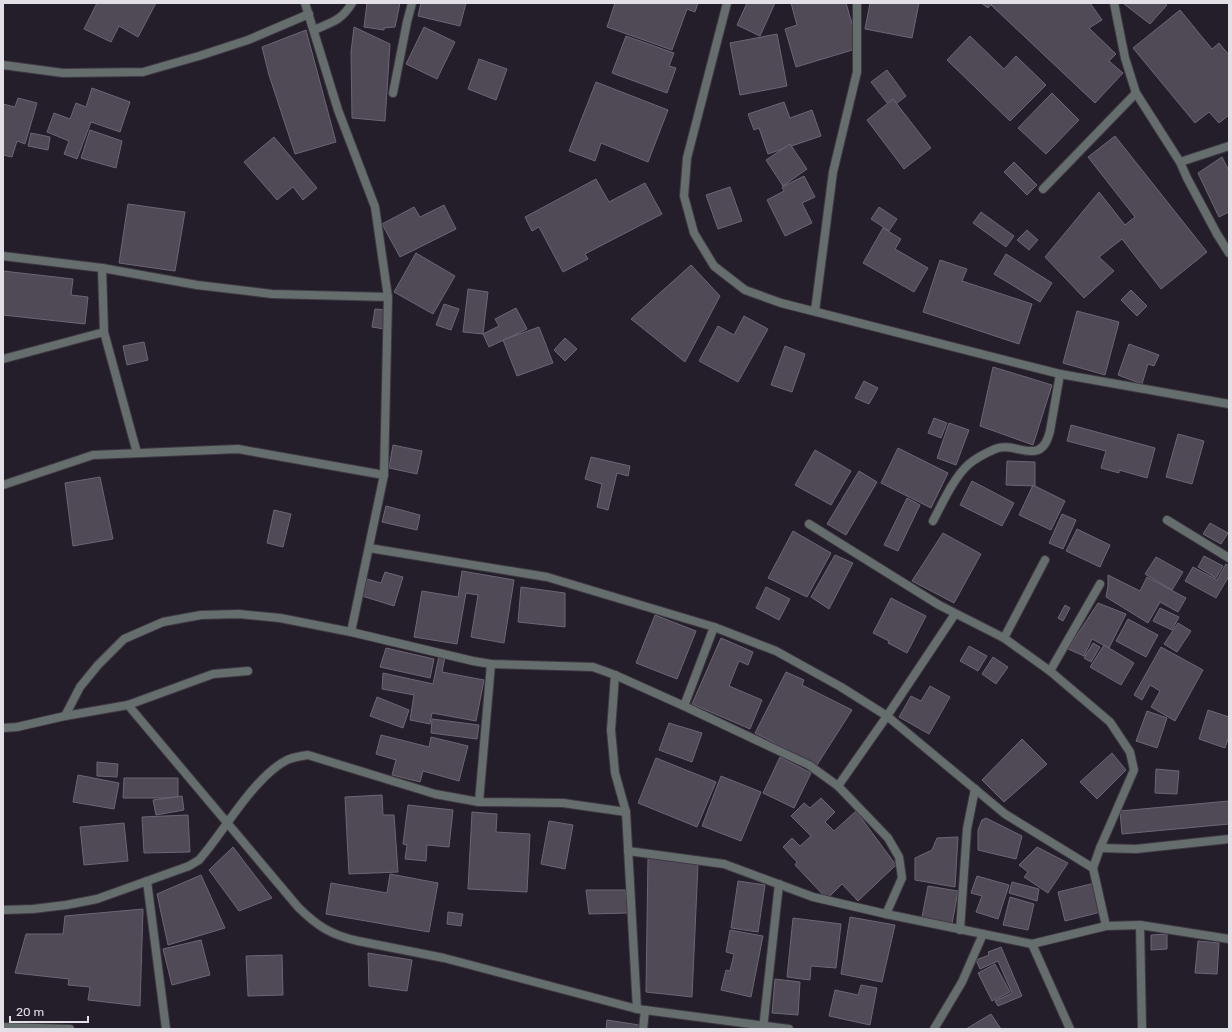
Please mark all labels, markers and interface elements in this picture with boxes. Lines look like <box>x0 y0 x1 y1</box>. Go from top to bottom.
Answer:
scale bar <box>10 998 88 1024</box>
text: 20 m <box>16 1005 44 1019</box>

